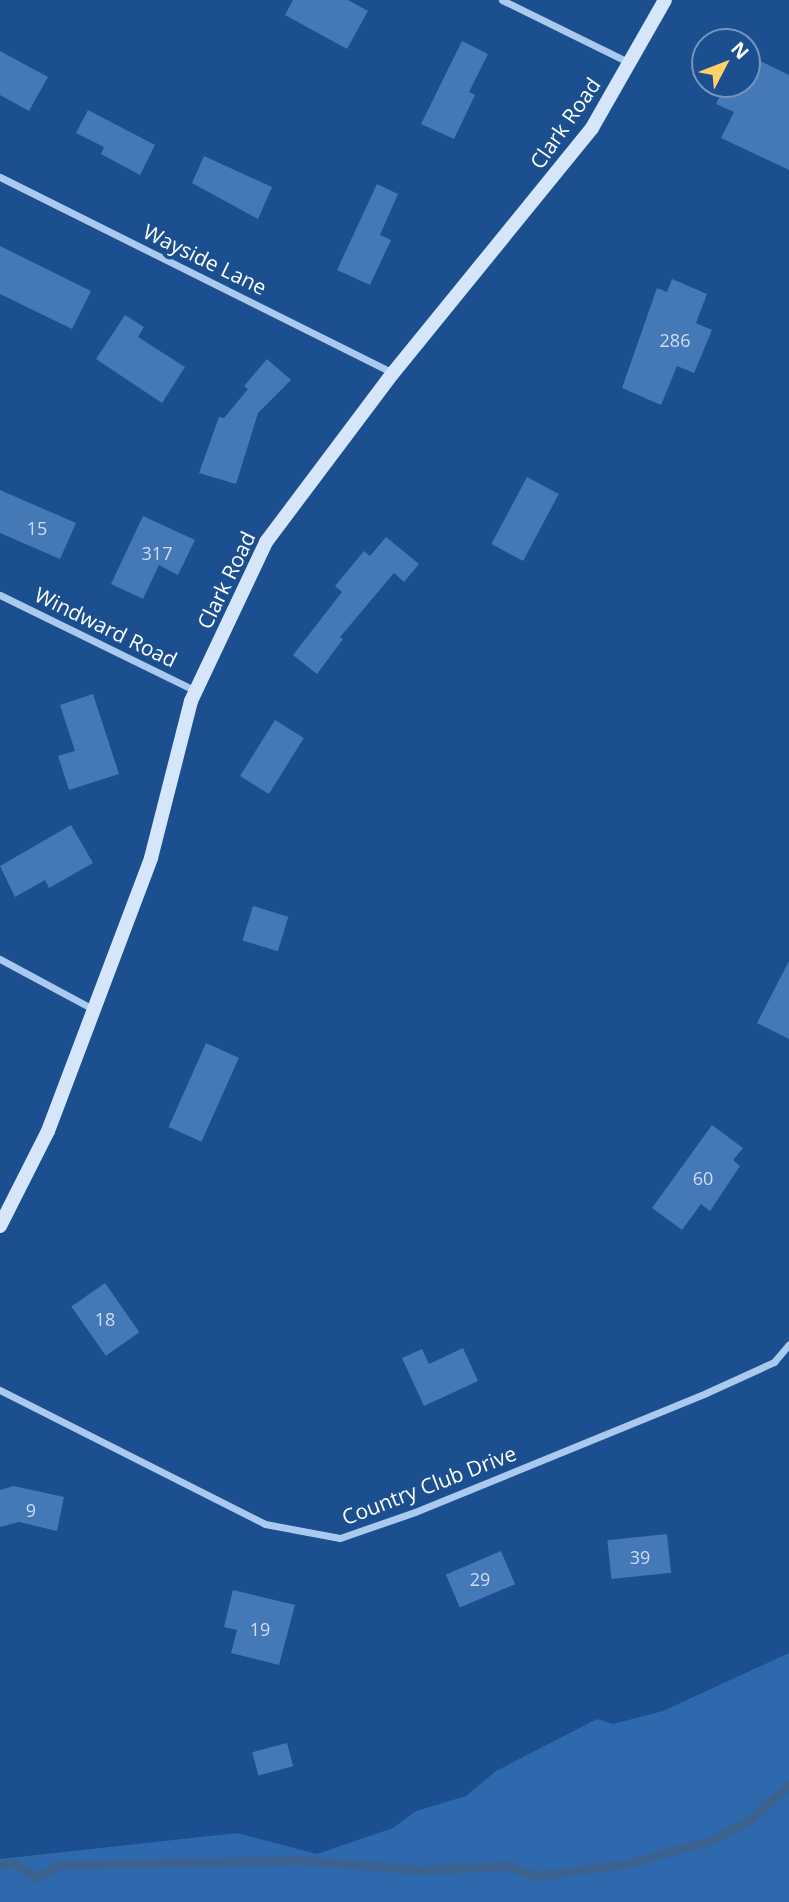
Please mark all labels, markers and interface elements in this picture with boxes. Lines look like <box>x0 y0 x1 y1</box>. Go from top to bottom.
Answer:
north arrow <box>691 28 761 98</box>
text: N <box>725 36 755 65</box>
street label: Clark Road <box>524 73 606 173</box>
street label: Wayside Lane <box>139 218 271 300</box>
house number: 286 <box>660 329 690 351</box>
house number: 15 <box>27 517 47 539</box>
street label: Clark Road <box>192 527 260 633</box>
house number: 317 <box>142 542 172 564</box>
street label: Windward Road <box>31 582 181 672</box>
house number: 60 <box>693 1167 713 1189</box>
house number: 18 <box>95 1308 115 1330</box>
street label: Country Club Drive <box>338 1440 520 1530</box>
house number: 9 <box>26 1499 36 1521</box>
house number: 39 <box>630 1546 650 1568</box>
house number: 29 <box>470 1568 490 1590</box>
house number: 19 <box>250 1618 270 1640</box>

